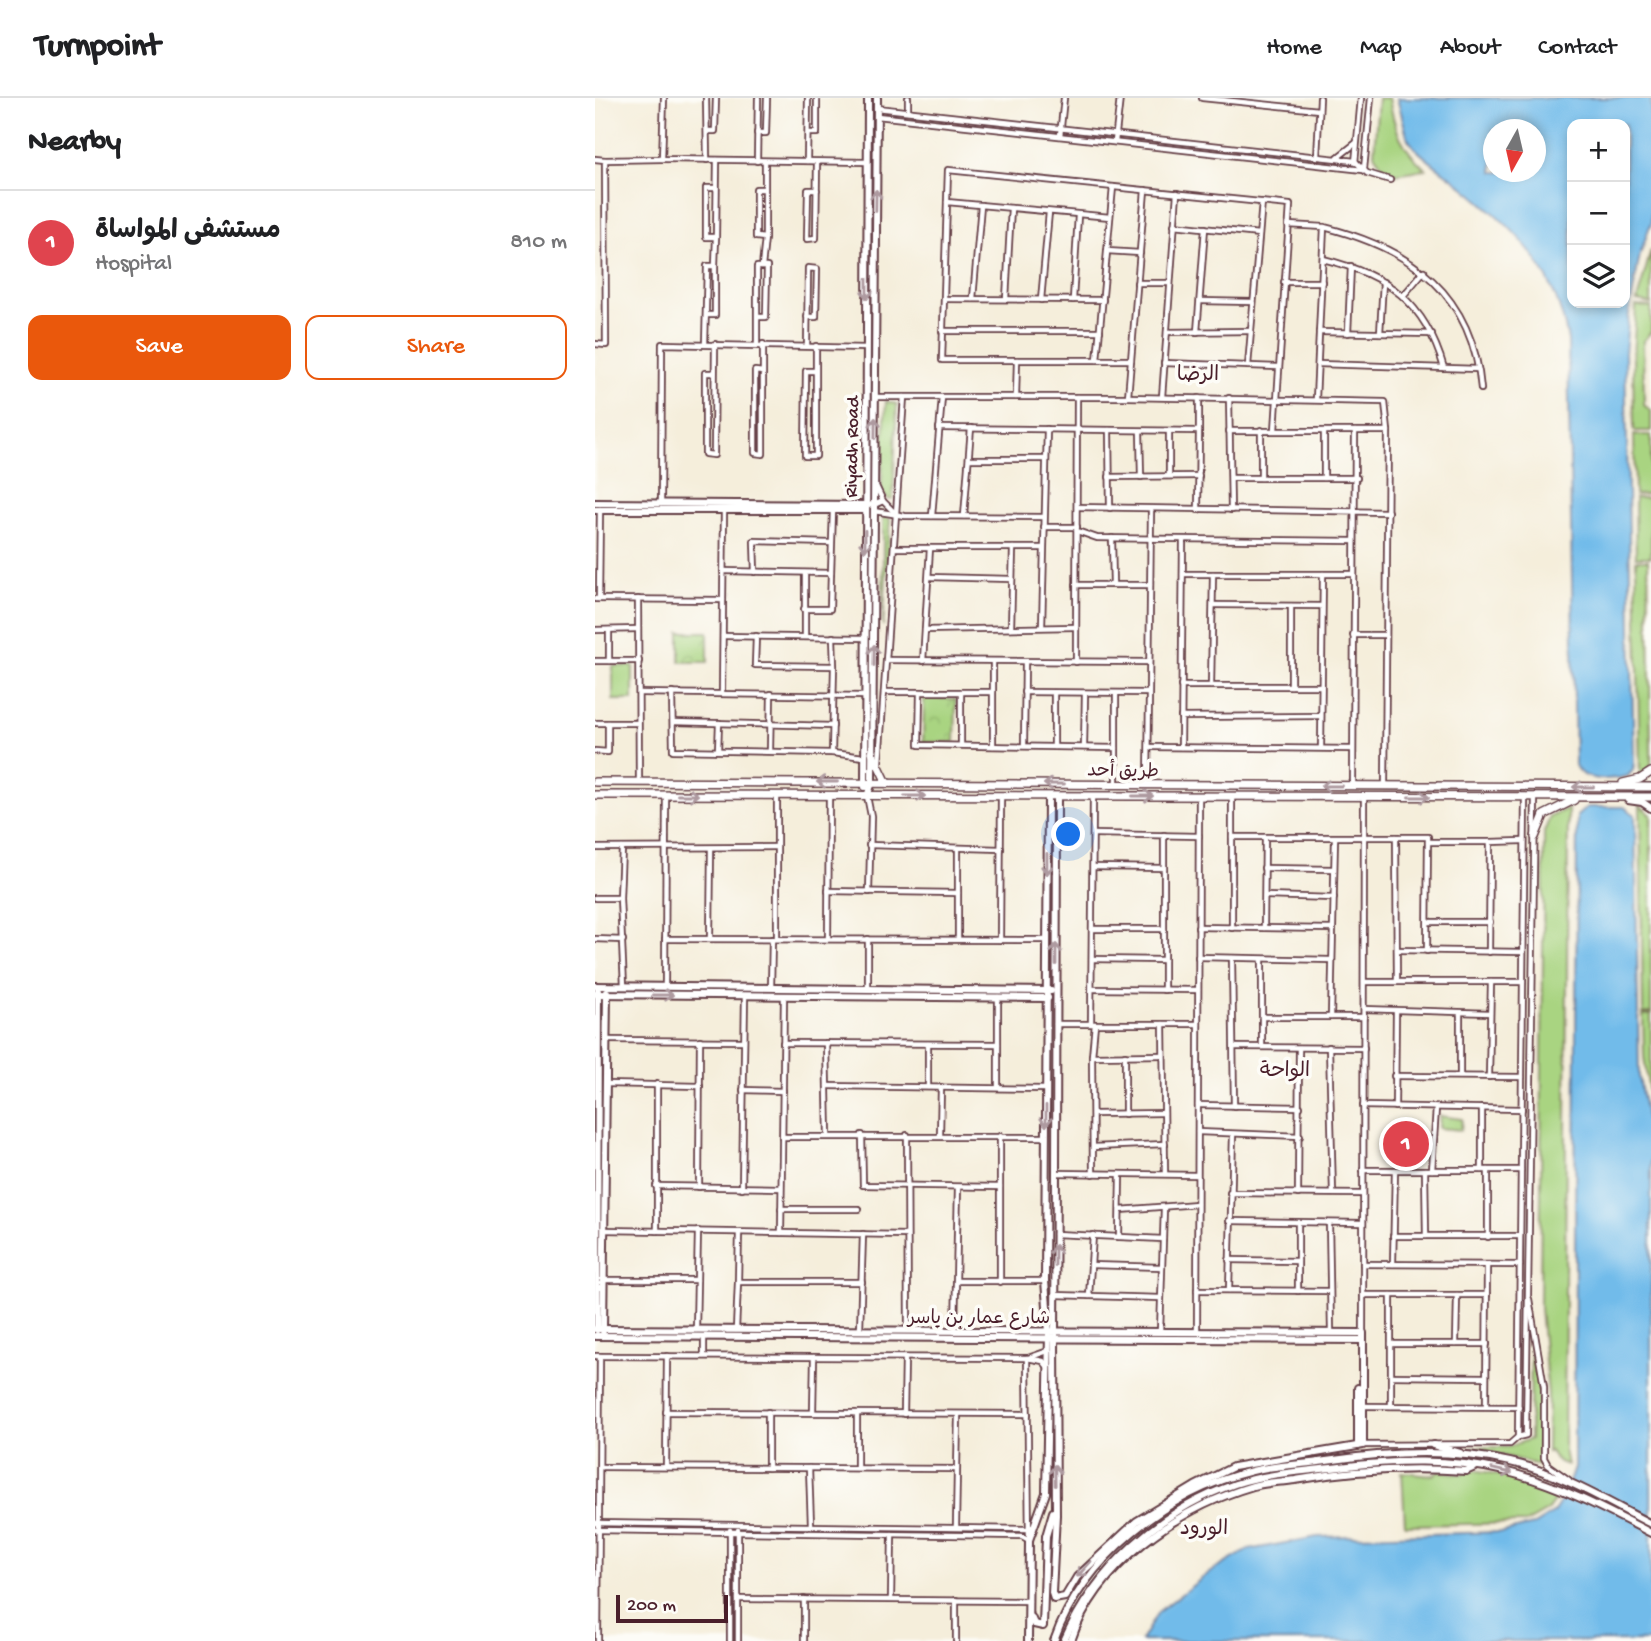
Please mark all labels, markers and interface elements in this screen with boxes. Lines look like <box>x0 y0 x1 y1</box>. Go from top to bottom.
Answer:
text: Turnpoint <box>35 29 160 67</box>
text: Home <box>1266 34 1322 63</box>
text: Map <box>1360 34 1402 63</box>
text: About <box>1440 34 1500 63</box>
text: Contact <box>1538 34 1616 63</box>
north arrow <box>1483 119 1546 182</box>
map controls <box>1567 119 1630 308</box>
button: + <box>1567 119 1630 182</box>
text: Nearby <box>28 126 121 161</box>
button: − <box>1567 182 1630 245</box>
one-way arrow <box>869 189 883 212</box>
text: مستشفى المواساة <box>95 217 281 248</box>
text: 1 <box>46 229 56 256</box>
text: 810 m <box>510 229 567 256</box>
button: layers <box>1567 245 1630 308</box>
text: Hospital <box>95 251 172 278</box>
one-way arrow <box>860 277 874 300</box>
button: Save <box>28 315 291 380</box>
button: Share <box>305 315 567 380</box>
district label: الرضا <box>1177 364 1219 389</box>
street label: Riyadh Road <box>841 394 866 498</box>
one-way arrow <box>868 416 882 439</box>
one-way arrow <box>858 529 872 552</box>
one-way arrow <box>868 644 881 667</box>
street label: طريق أحد <box>1087 758 1159 785</box>
one-way arrow <box>816 775 839 789</box>
one-way arrow <box>1043 777 1066 791</box>
one-way arrow <box>1320 779 1343 793</box>
one-way arrow <box>1572 780 1595 794</box>
one-way arrow <box>676 788 699 802</box>
one-way arrow <box>903 789 926 803</box>
one-way arrow <box>1131 789 1154 803</box>
one-way arrow <box>1407 790 1430 804</box>
your location <box>1051 817 1085 851</box>
one-way arrow <box>1041 853 1054 876</box>
one-way arrow <box>1049 942 1063 965</box>
one-way arrow <box>651 988 674 1002</box>
district label: الواحة <box>1260 1060 1310 1085</box>
one-way arrow <box>1039 1105 1053 1128</box>
pin: 1 <box>1383 1118 1429 1170</box>
one-way arrow <box>1048 1243 1062 1266</box>
street label: شارع عمار بن ياسر <box>906 1308 1050 1331</box>
one-way arrow <box>1049 1464 1062 1487</box>
one-way arrow <box>1491 1465 1513 1478</box>
district label: الورود <box>1180 1518 1228 1543</box>
one-way arrow <box>1076 1560 1093 1577</box>
scale bar <box>616 1592 728 1624</box>
text: 200 m <box>627 1595 676 1618</box>

